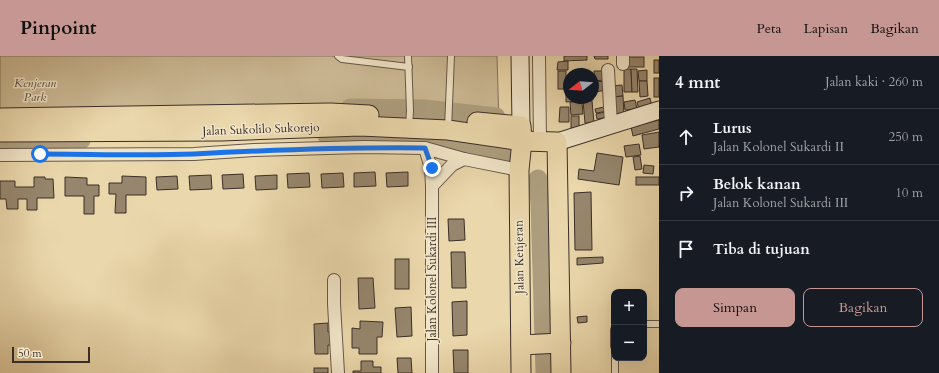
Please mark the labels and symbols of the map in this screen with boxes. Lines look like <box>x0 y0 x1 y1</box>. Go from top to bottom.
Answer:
north arrow <box>563 68 599 104</box>
park label: Kenjeran Park <box>14 75 56 105</box>
street label: Jalan Sukolilo Sukorejo <box>200 119 320 139</box>
route start <box>31 145 49 163</box>
route end <box>423 159 441 177</box>
street label: Jalan Kolonel Sukardi III <box>424 217 440 343</box>
street label: Jalan Kenjeran <box>510 220 528 296</box>
scale bar <box>12 345 90 364</box>

